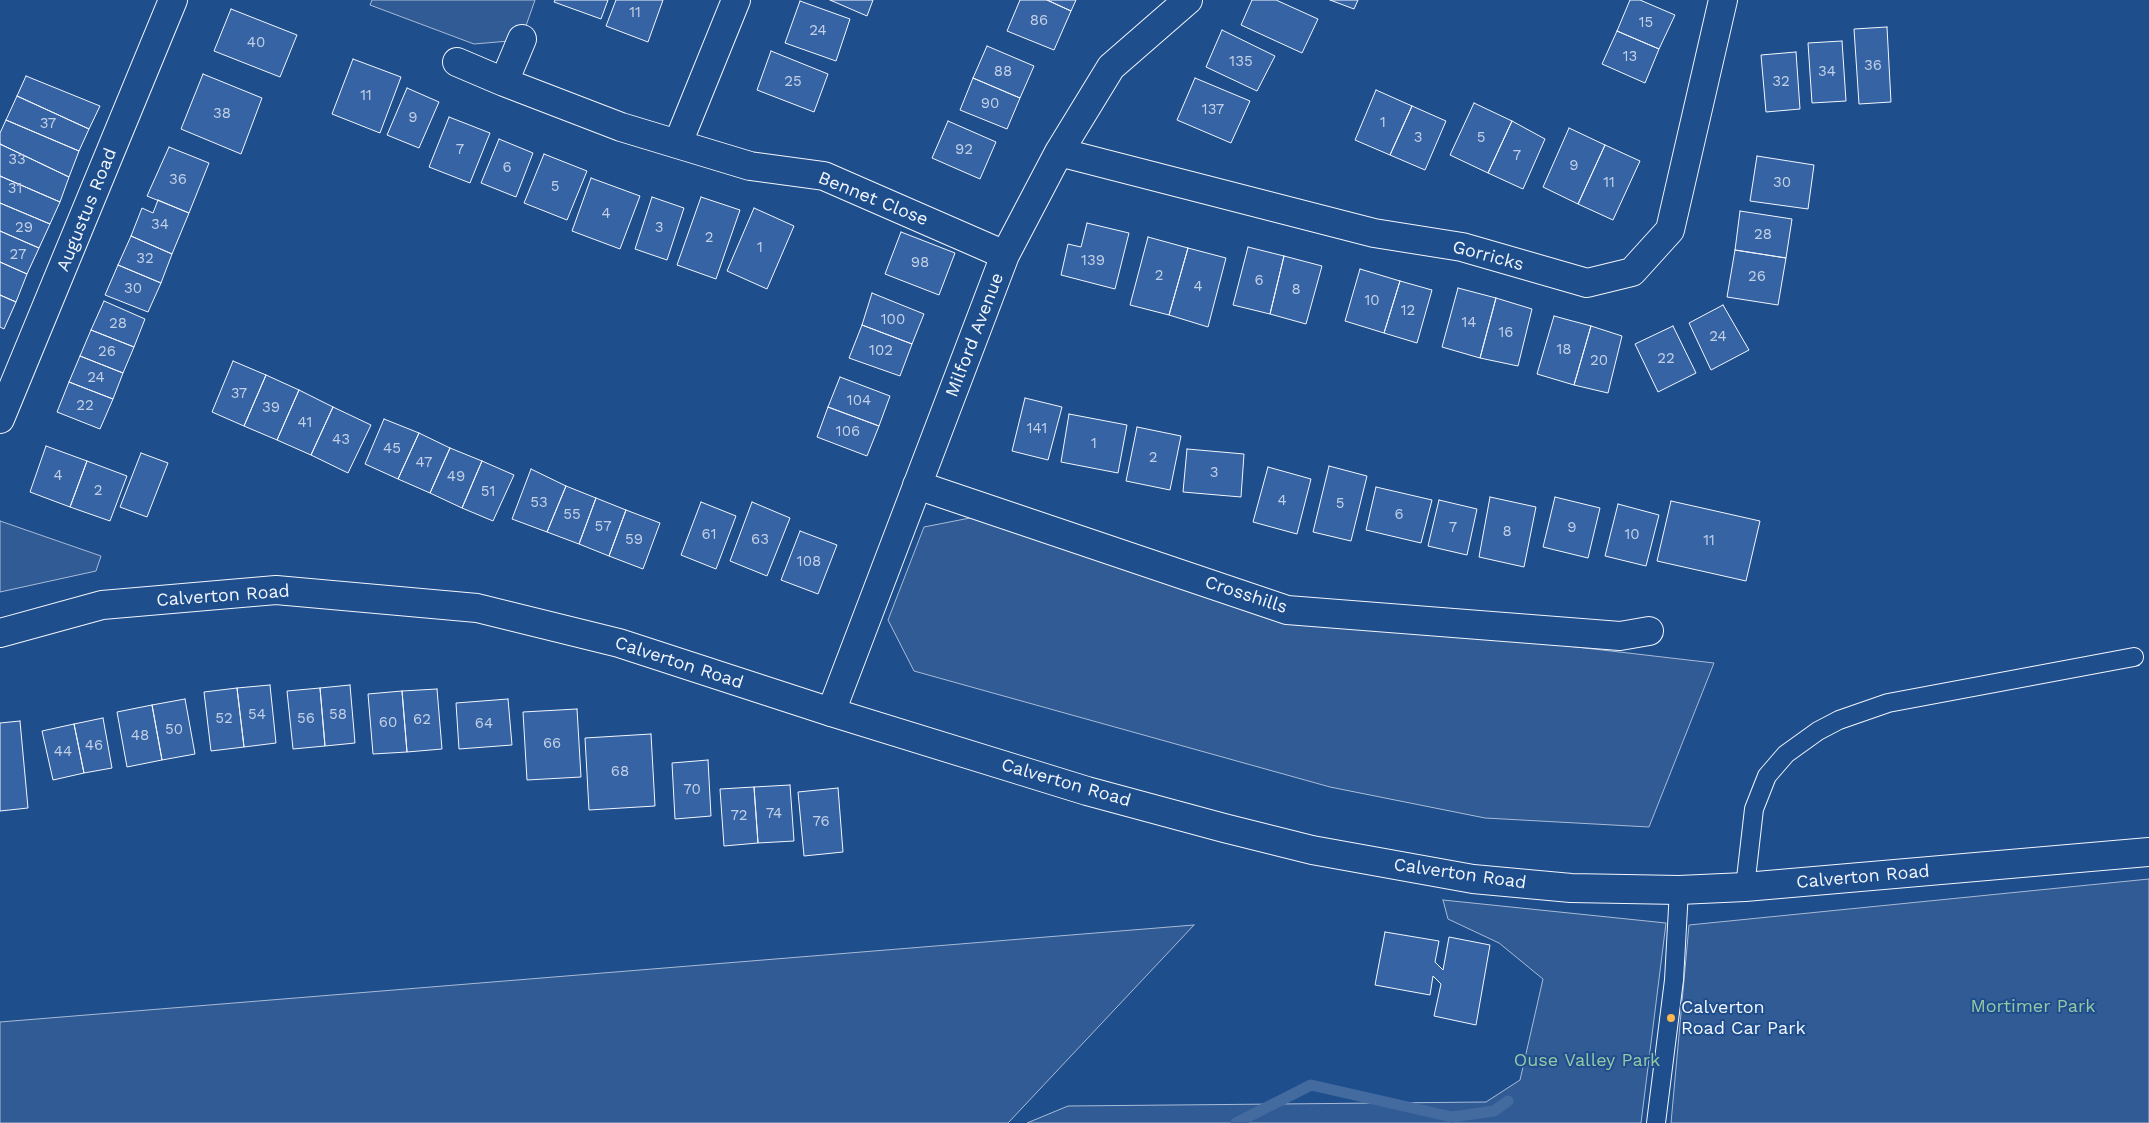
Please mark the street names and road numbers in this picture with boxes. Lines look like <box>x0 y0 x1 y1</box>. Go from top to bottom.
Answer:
street label: Augustus Road <box>52 145 122 275</box>
street label: Bennet Close <box>815 167 931 231</box>
street label: Gorricks <box>1450 236 1526 276</box>
street label: Milford Avenue <box>941 270 1009 400</box>
street label: Crosshills <box>1202 572 1290 618</box>
street label: Calverton Road <box>156 581 290 611</box>
street label: Calverton Road <box>612 632 746 694</box>
street label: Calverton Road <box>999 754 1133 812</box>
street label: Calverton Road <box>1392 854 1528 894</box>
street label: Calverton Road <box>1795 860 1931 894</box>

